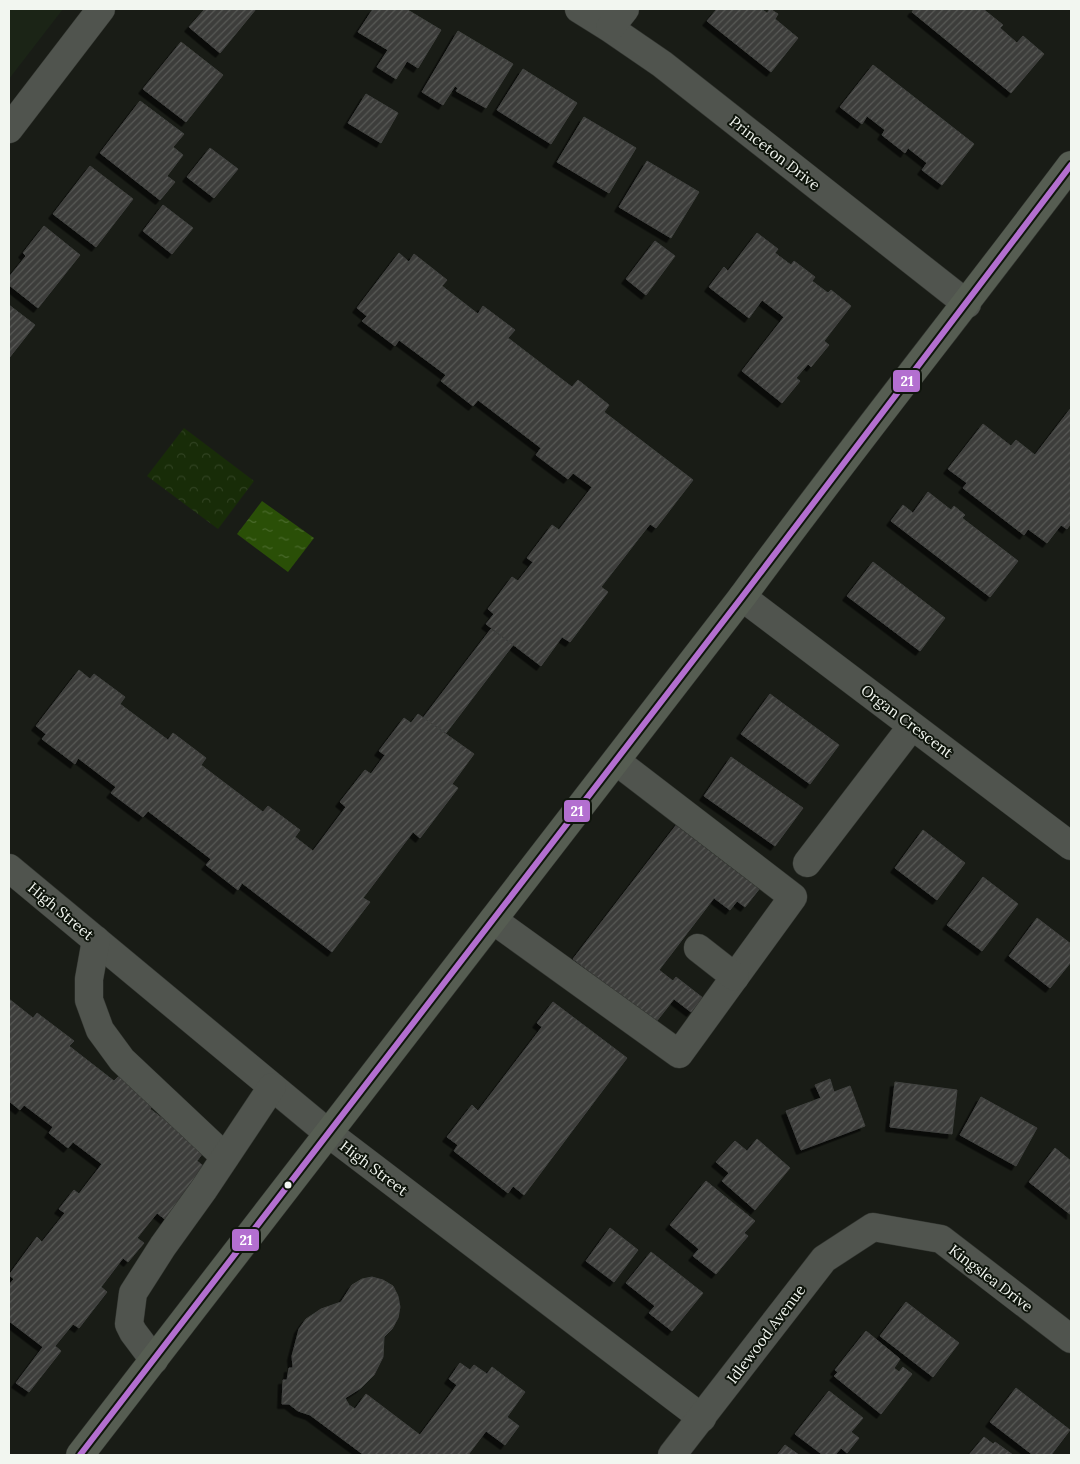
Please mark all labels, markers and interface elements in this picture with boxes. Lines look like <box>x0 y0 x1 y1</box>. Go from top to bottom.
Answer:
street label: Princeton Drive <box>726 112 824 194</box>
line badge: 21 <box>892 369 921 393</box>
text: 21 <box>900 372 914 390</box>
street label: Organ Crescent <box>857 680 957 762</box>
line badge: 21 <box>563 799 591 823</box>
text: 21 <box>570 802 584 820</box>
street label: High Street <box>24 878 98 944</box>
street label: High Street <box>336 1136 412 1200</box>
unlabelled marker <box>283 1180 293 1190</box>
line badge: 21 <box>231 1228 260 1252</box>
text: 21 <box>239 1231 253 1249</box>
street label: Kingslea Drive <box>945 1240 1037 1316</box>
street label: Idlewood Avenue <box>723 1281 809 1387</box>

